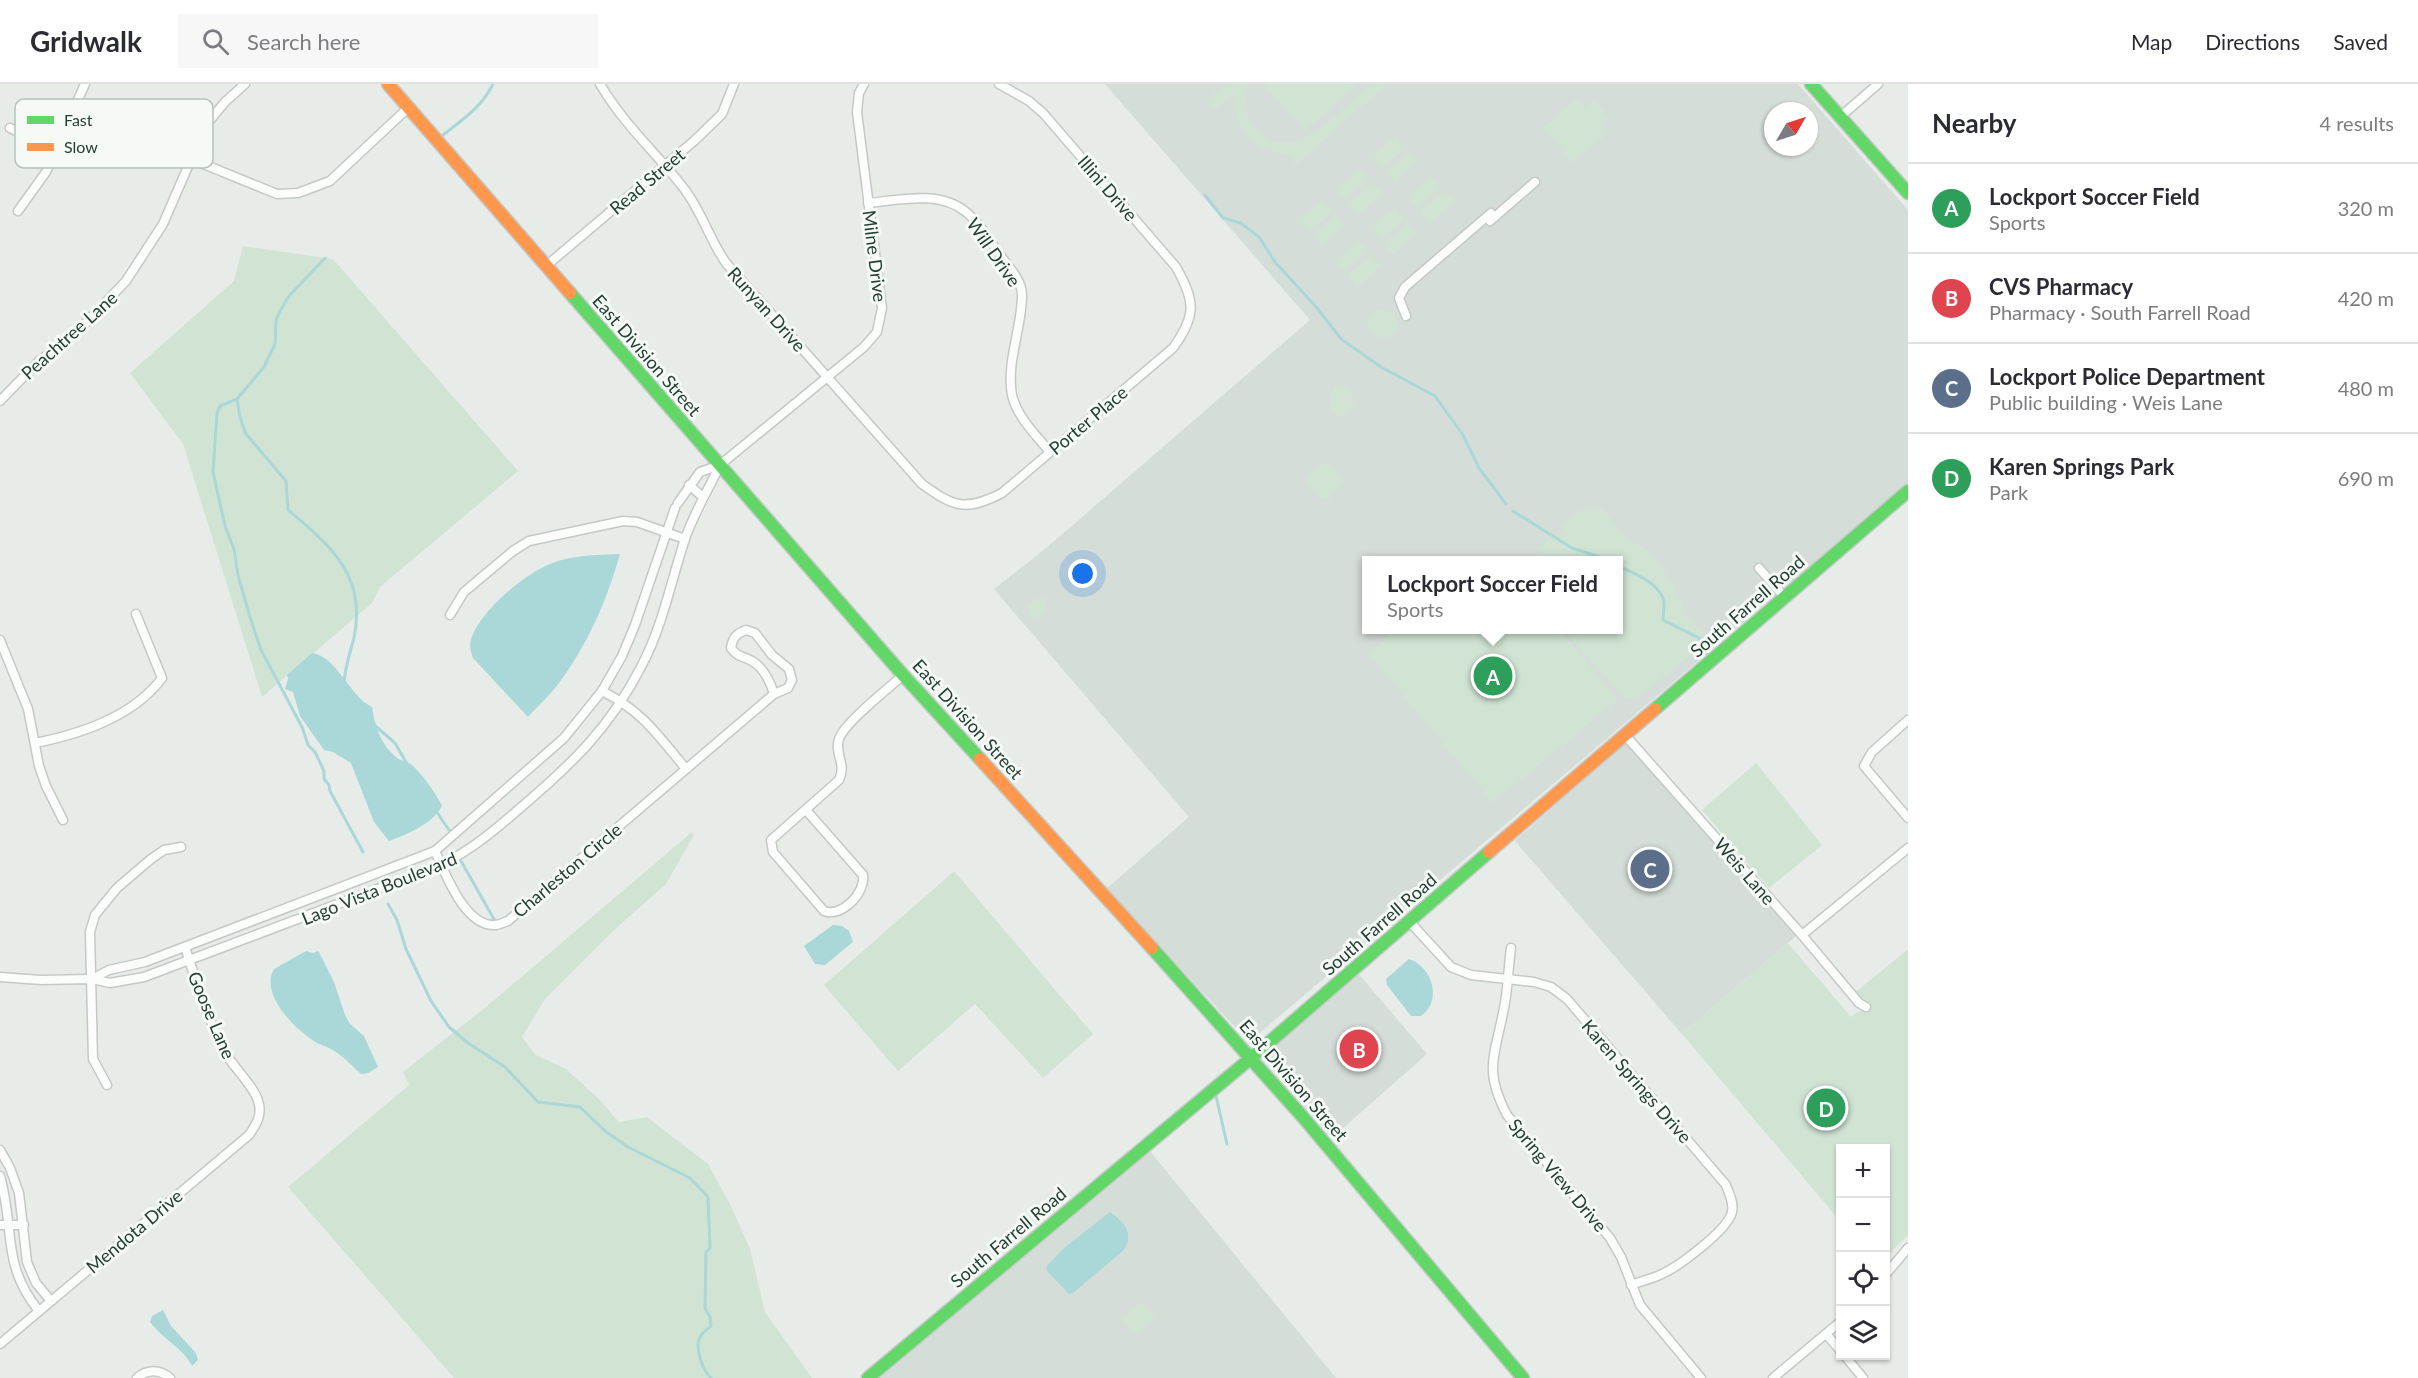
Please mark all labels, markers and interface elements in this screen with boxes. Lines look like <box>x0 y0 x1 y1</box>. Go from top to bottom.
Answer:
search box <box>178 14 598 68</box>
text: Gridwalk <box>30 24 142 58</box>
icon: search <box>199 25 232 58</box>
text: Search here <box>247 28 360 55</box>
text: Map <box>2131 29 2172 54</box>
text: Directions <box>2205 29 2300 54</box>
text: Saved <box>2333 29 2388 54</box>
legend <box>15 99 213 168</box>
north arrow <box>1764 102 1818 156</box>
text: Nearby <box>1932 107 2017 139</box>
text: Fast <box>64 110 93 129</box>
text: 4 results <box>2319 111 2394 135</box>
text: Slow <box>64 137 98 156</box>
street label: Read Street <box>605 143 689 219</box>
street label: Illini Drive <box>1074 151 1142 225</box>
text: Lockport Soccer Field <box>1989 183 2200 210</box>
text: A <box>1945 196 1958 220</box>
text: 320 m <box>2338 196 2394 220</box>
street label: Milne Drive <box>858 209 892 303</box>
text: Sports <box>1989 210 2045 234</box>
street label: Will Drive <box>962 213 1026 291</box>
street label: Runyan Drive <box>723 262 811 356</box>
text: CVS Pharmacy <box>1989 273 2133 300</box>
street label: Peachtree Lane <box>17 286 121 384</box>
text: B <box>1945 286 1958 310</box>
text: 420 m <box>2338 286 2394 310</box>
street label: East Division Street <box>588 290 706 421</box>
text: Pharmacy · South Farrell Road <box>1989 300 2251 324</box>
text: Lockport Police Department <box>1989 363 2265 390</box>
text: C <box>1945 376 1958 400</box>
text: 480 m <box>2338 376 2394 400</box>
street label: Porter Place <box>1044 381 1132 459</box>
text: Public building · Weis Lane <box>1989 390 2223 414</box>
text: Karen Springs Park <box>1989 453 2174 480</box>
text: D <box>1944 466 1959 490</box>
text: 690 m <box>2338 466 2394 490</box>
text: Park <box>1989 480 2028 504</box>
street label: South Farrell Road <box>1685 550 1809 662</box>
popup <box>1362 556 1623 634</box>
your location <box>1068 559 1097 588</box>
text: Lockport Soccer Field <box>1387 570 1598 597</box>
text: Sports <box>1387 597 1443 621</box>
street label: East Division Street <box>908 654 1028 784</box>
pin: A <box>1474 654 1512 698</box>
street label: Charleston Circle <box>508 818 626 922</box>
street label: Weis Lane <box>1710 833 1780 909</box>
pin: C <box>1630 846 1670 892</box>
street label: Lago Vista Boulevard <box>298 847 460 929</box>
street label: South Farrell Road <box>1317 868 1441 980</box>
street label: Goose Lane <box>184 968 240 1062</box>
street label: East Division Street <box>1235 1015 1353 1146</box>
street label: Karen Springs Drive <box>1577 1015 1697 1147</box>
pin: B <box>1340 1026 1378 1072</box>
pin: D <box>1806 1086 1846 1130</box>
street label: Spring View Drive <box>1504 1114 1612 1236</box>
map controls <box>1836 1144 1890 1360</box>
button: + <box>1836 1144 1890 1198</box>
street label: South Farrell Road <box>946 1182 1070 1292</box>
street label: Mendota Drive <box>81 1184 187 1278</box>
button: − <box>1836 1198 1890 1252</box>
button: locate <box>1836 1252 1890 1306</box>
button: layers <box>1836 1306 1890 1360</box>

